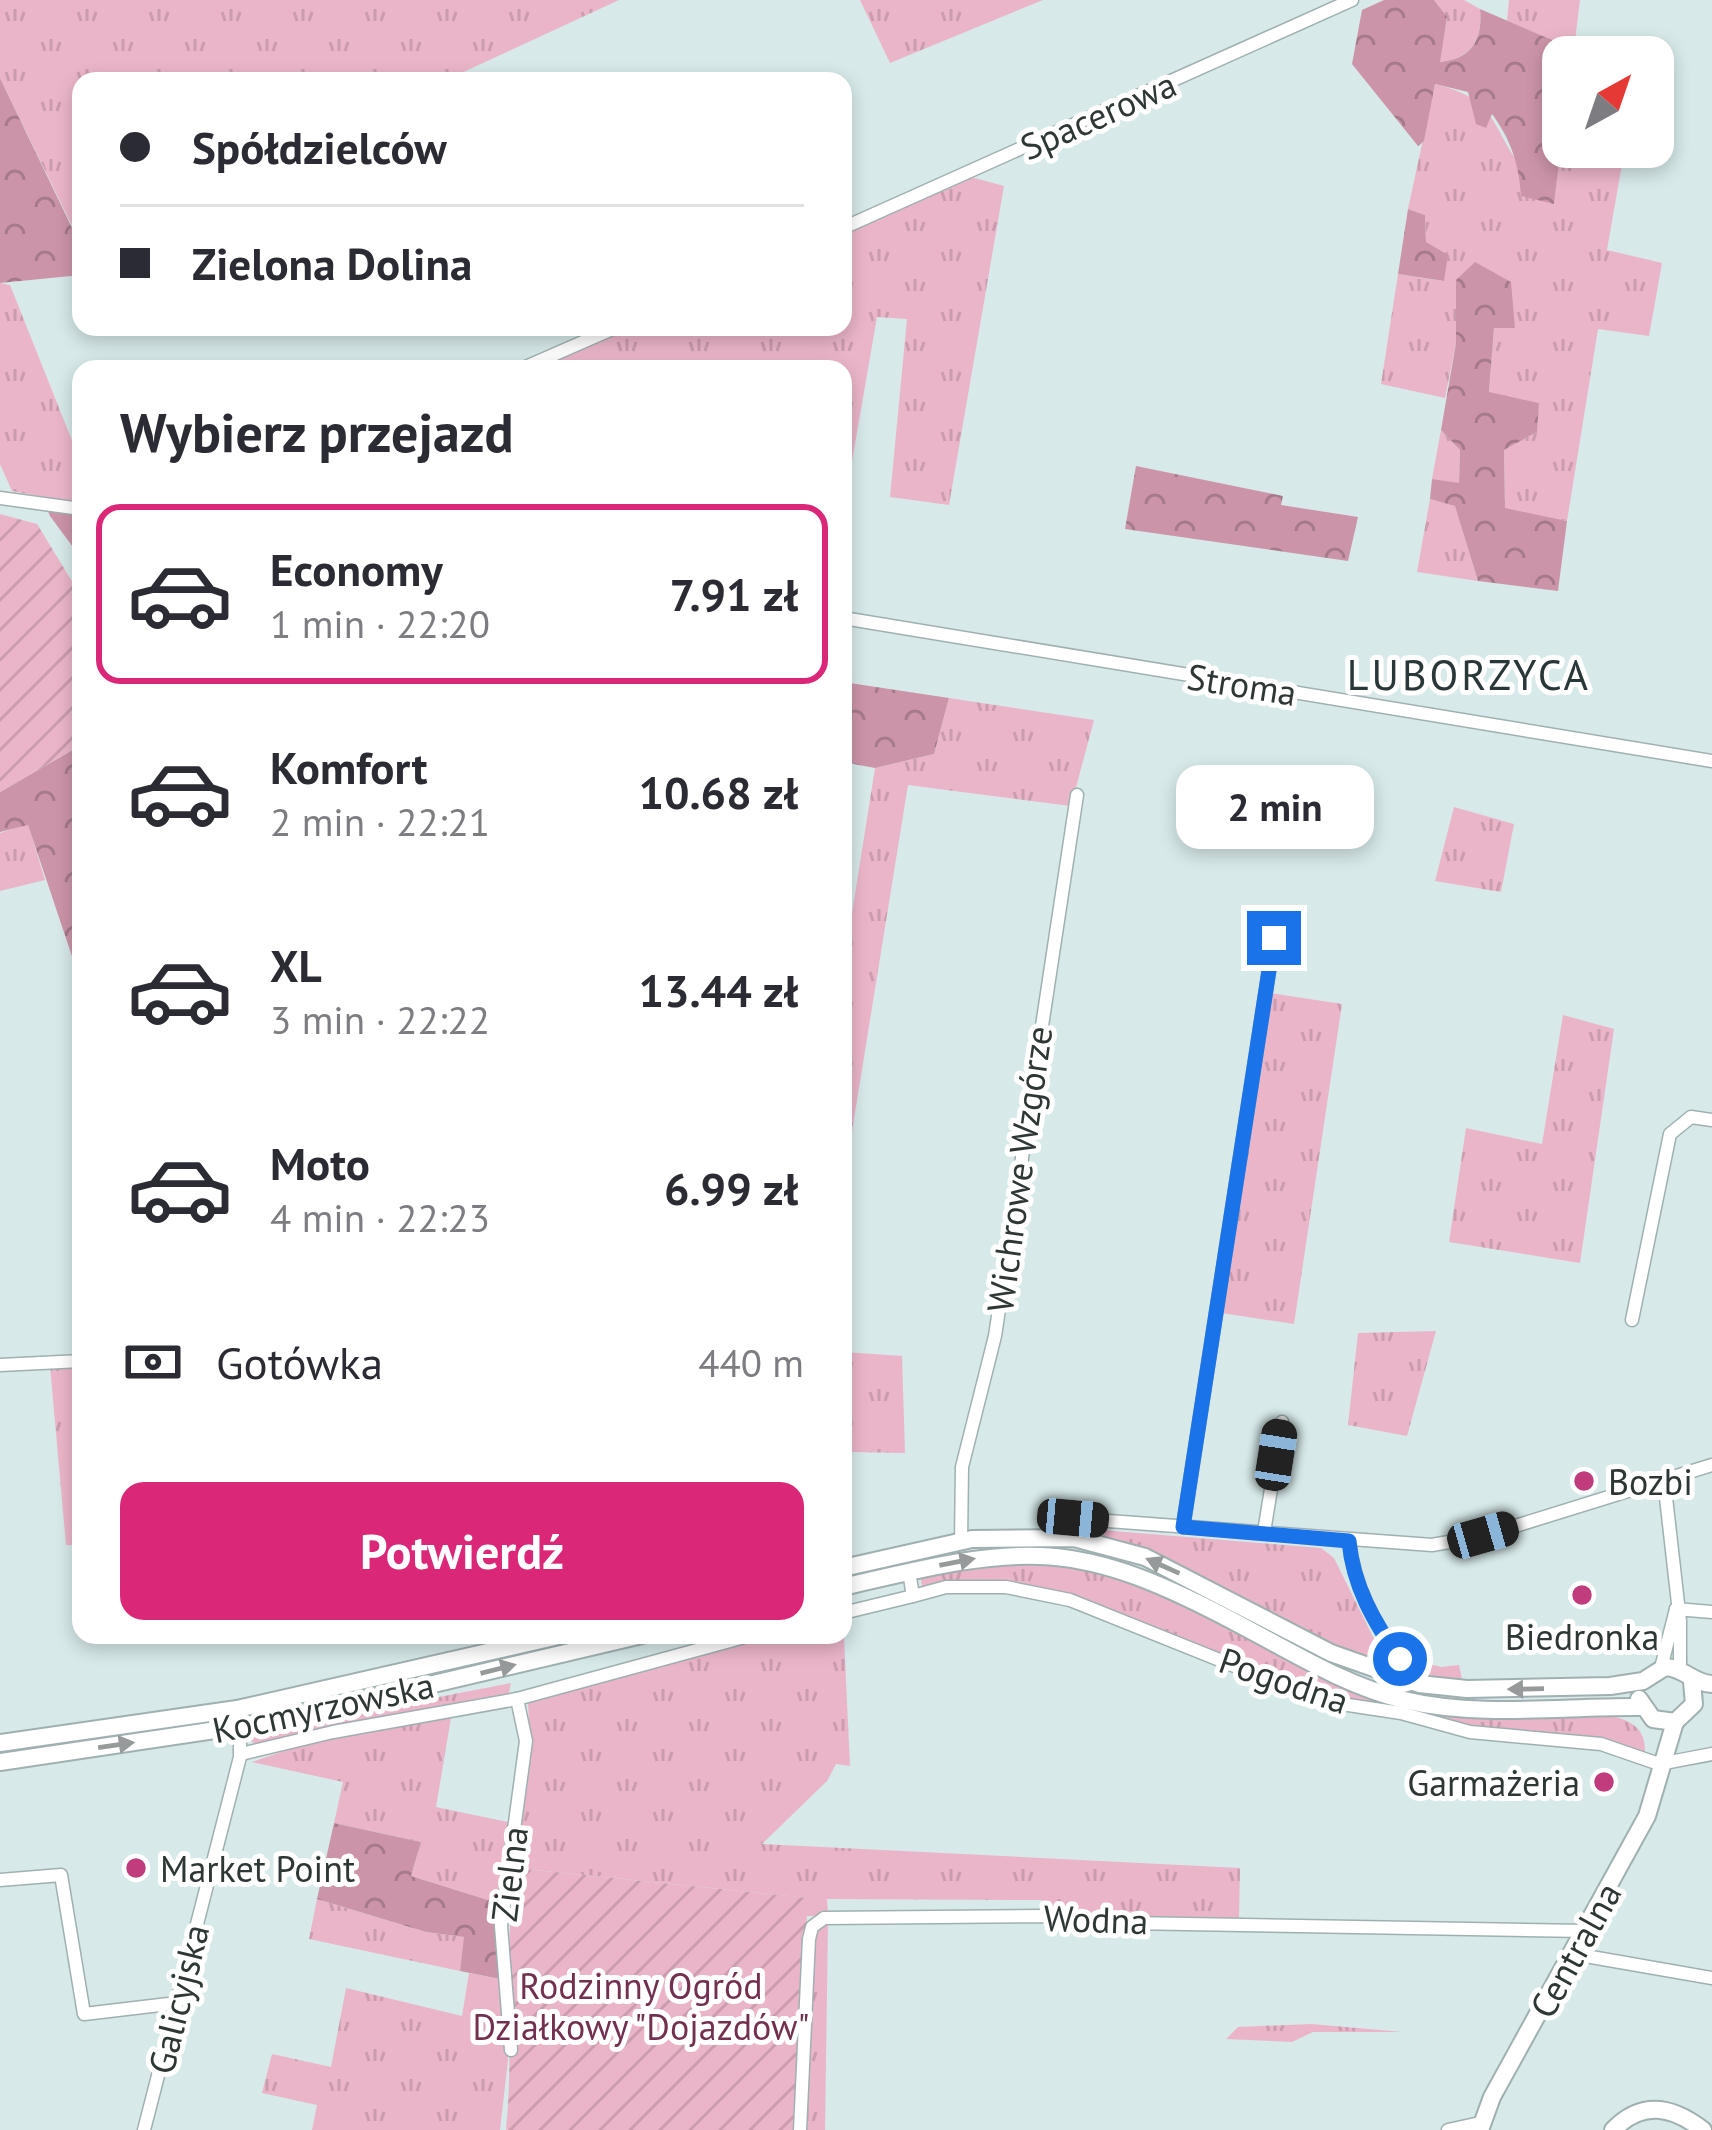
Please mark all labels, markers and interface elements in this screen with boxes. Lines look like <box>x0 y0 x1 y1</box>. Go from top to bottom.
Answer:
north arrow <box>1542 36 1674 168</box>
map controls <box>1542 36 1674 168</box>
street label: Spacerowa <box>1013 60 1183 170</box>
text: Spółdzielców <box>192 118 447 176</box>
text: Zielona Dolina <box>192 234 472 292</box>
text: Wybierz przejazd <box>120 397 514 467</box>
icon: car <box>126 540 234 648</box>
text: Economy <box>270 540 443 598</box>
text: 7.91 zł <box>669 565 798 623</box>
text: 1 min · 22:20 <box>270 598 490 649</box>
district label: LUBORZYCA <box>1347 647 1591 702</box>
street label: Stroma <box>1184 652 1300 716</box>
icon: car <box>126 738 234 846</box>
text: Komfort <box>270 738 427 796</box>
text: 10.68 zł <box>639 763 798 821</box>
callout: 2 min <box>1175 764 1373 848</box>
text: 2 min <box>1227 781 1323 832</box>
text: 2 min · 22:21 <box>270 796 490 847</box>
route end <box>1247 911 1301 965</box>
icon: car <box>126 936 234 1044</box>
text: XL <box>270 936 322 994</box>
text: 13.44 zł <box>639 961 798 1019</box>
text: 3 min · 22:22 <box>270 994 490 1045</box>
street label: Wichrowe Wzgórze <box>976 1023 1062 1315</box>
icon: car <box>126 1134 234 1242</box>
text: Moto <box>270 1134 370 1192</box>
text: 6.99 zł <box>664 1159 798 1217</box>
text: 4 min · 22:23 <box>270 1192 490 1243</box>
icon: cash <box>120 1329 186 1395</box>
text: Gotówka <box>216 1333 383 1391</box>
text: 440 m <box>698 1337 804 1388</box>
car <box>1253 1417 1299 1493</box>
place label: Bozbi <box>1608 1458 1693 1505</box>
marker: Bozbi <box>1571 1468 1597 1494</box>
button: Potwierdź <box>120 1482 804 1620</box>
car <box>1036 1497 1110 1539</box>
car <box>1443 1508 1523 1562</box>
one-way arrow <box>939 1552 976 1571</box>
one-way arrow <box>1146 1555 1181 1575</box>
marker: Biedronka <box>1569 1582 1595 1608</box>
place label: Biedronka <box>1505 1613 1659 1660</box>
route start <box>1373 1632 1427 1686</box>
street label: Pogodna <box>1213 1636 1355 1724</box>
one-way arrow <box>479 1659 516 1678</box>
street label: Kocmyrzowska <box>208 1661 438 1753</box>
one-way arrow <box>1506 1680 1544 1699</box>
one-way arrow <box>98 1735 135 1754</box>
place label: Garmażeria <box>1407 1759 1580 1806</box>
marker: Garmażeria <box>1591 1769 1617 1795</box>
street label: Zielna <box>480 1824 538 1924</box>
place label: Market Point <box>160 1845 355 1892</box>
marker: Market Point <box>123 1855 149 1881</box>
street label: Centralna <box>1519 1874 1631 2026</box>
street label: Wodna <box>1043 1894 1149 1944</box>
street label: Galicyjska <box>137 1919 219 2079</box>
park label: Rodzinny Ogród Działkowy "Dojazdów" <box>472 1962 810 2050</box>

